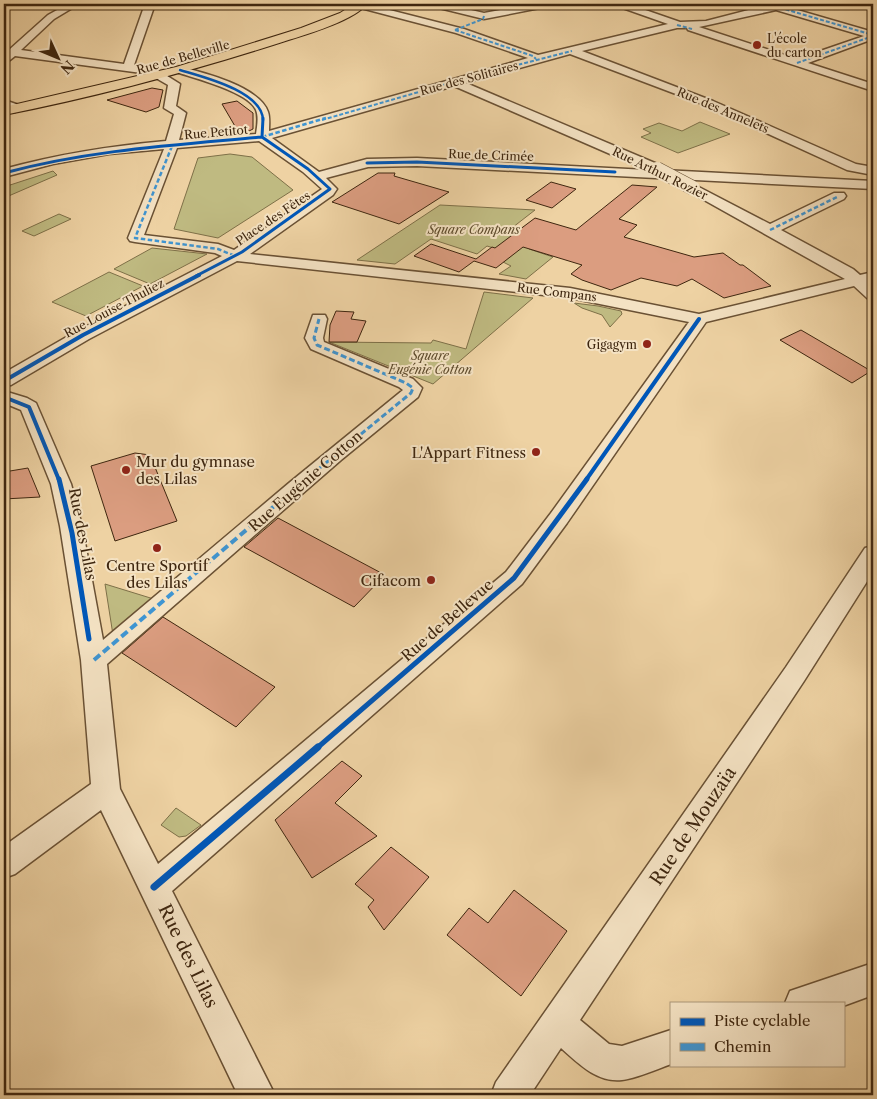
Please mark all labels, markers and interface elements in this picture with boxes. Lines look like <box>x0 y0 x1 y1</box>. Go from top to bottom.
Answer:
place label: L'école du carton <box>767 31 822 60</box>
north arrow <box>32 32 82 82</box>
street label: Rue de Belleville <box>135 36 231 77</box>
marker: L'école du carton <box>751 39 763 51</box>
text: N <box>57 56 78 78</box>
street label: Rue des Solitaires <box>418 58 520 98</box>
street label: Rue des Annelets <box>675 84 771 136</box>
street label: Rue Petitot <box>183 122 249 142</box>
street label: Rue Arthur Rozier <box>610 143 710 203</box>
street label: Rue de Crimée <box>448 146 534 164</box>
street label: Place des Fêtes <box>233 188 313 248</box>
park label: Square Compans <box>427 222 521 237</box>
street label: Rue Louise Thuliez <box>61 275 167 341</box>
street label: Rue Compans <box>516 280 598 304</box>
place label: Gigagym <box>587 337 637 352</box>
marker: Gigagym <box>641 338 653 350</box>
park label: Square Eugénie Cotton <box>387 348 472 377</box>
street label: Rue Eugénie Cotton <box>244 426 366 536</box>
place label: L'Appart Fitness <box>411 443 526 462</box>
marker: L'Appart Fitness <box>530 446 542 458</box>
place label: Mur du gymnase des Lilas <box>136 452 255 488</box>
marker: Mur du gymnase des Lilas <box>120 464 132 476</box>
street label: Rue des Lilas <box>65 486 101 582</box>
marker: Centre Sportif des Lilas <box>151 542 163 554</box>
place label: Centre Sportif des Lilas <box>106 556 210 592</box>
place label: Cifacom <box>361 571 421 590</box>
marker: Cifacom <box>425 574 437 586</box>
street label: Rue de Bellevue <box>397 575 497 665</box>
street label: Rue de Mouzaïa <box>645 762 741 890</box>
street label: Rue des Lilas <box>153 901 223 1011</box>
legend <box>670 1002 844 1066</box>
text: Piste cyclable <box>714 1011 810 1030</box>
text: Chemin <box>714 1037 772 1056</box>

